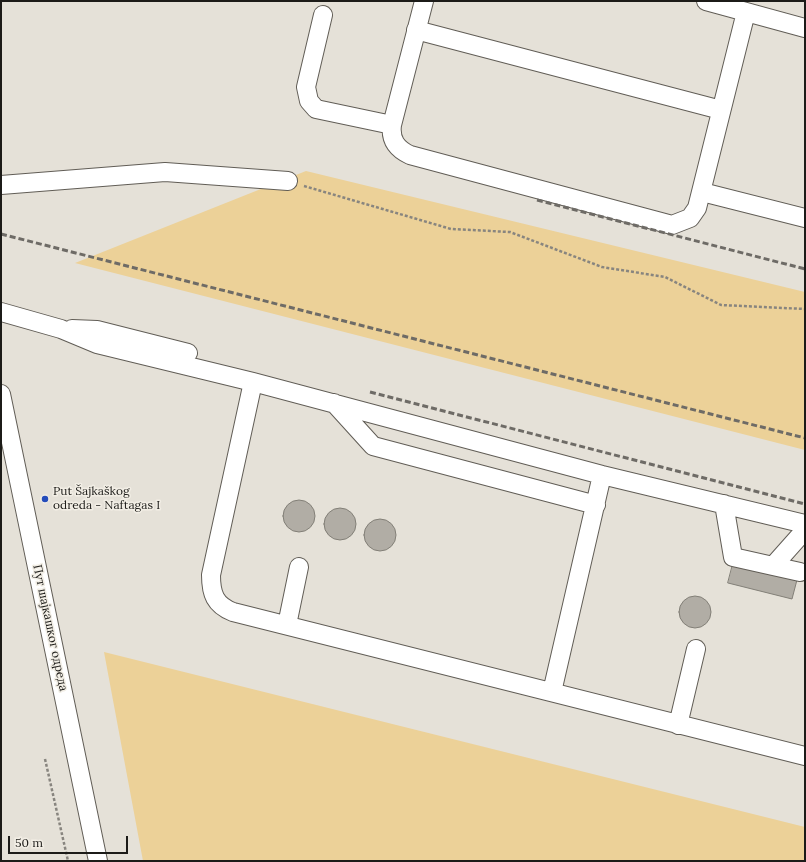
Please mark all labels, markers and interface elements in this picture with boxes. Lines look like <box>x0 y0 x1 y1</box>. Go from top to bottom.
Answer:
place label: Put Šajkaškog odreda - Naftagas I <box>53 485 160 513</box>
marker: Put Šajkaškog odreda - Naftagas I <box>40 494 50 504</box>
street label: Пут шајкашког одреда <box>30 563 70 693</box>
scale bar <box>10 828 130 854</box>
text: 50 m <box>15 835 43 850</box>

